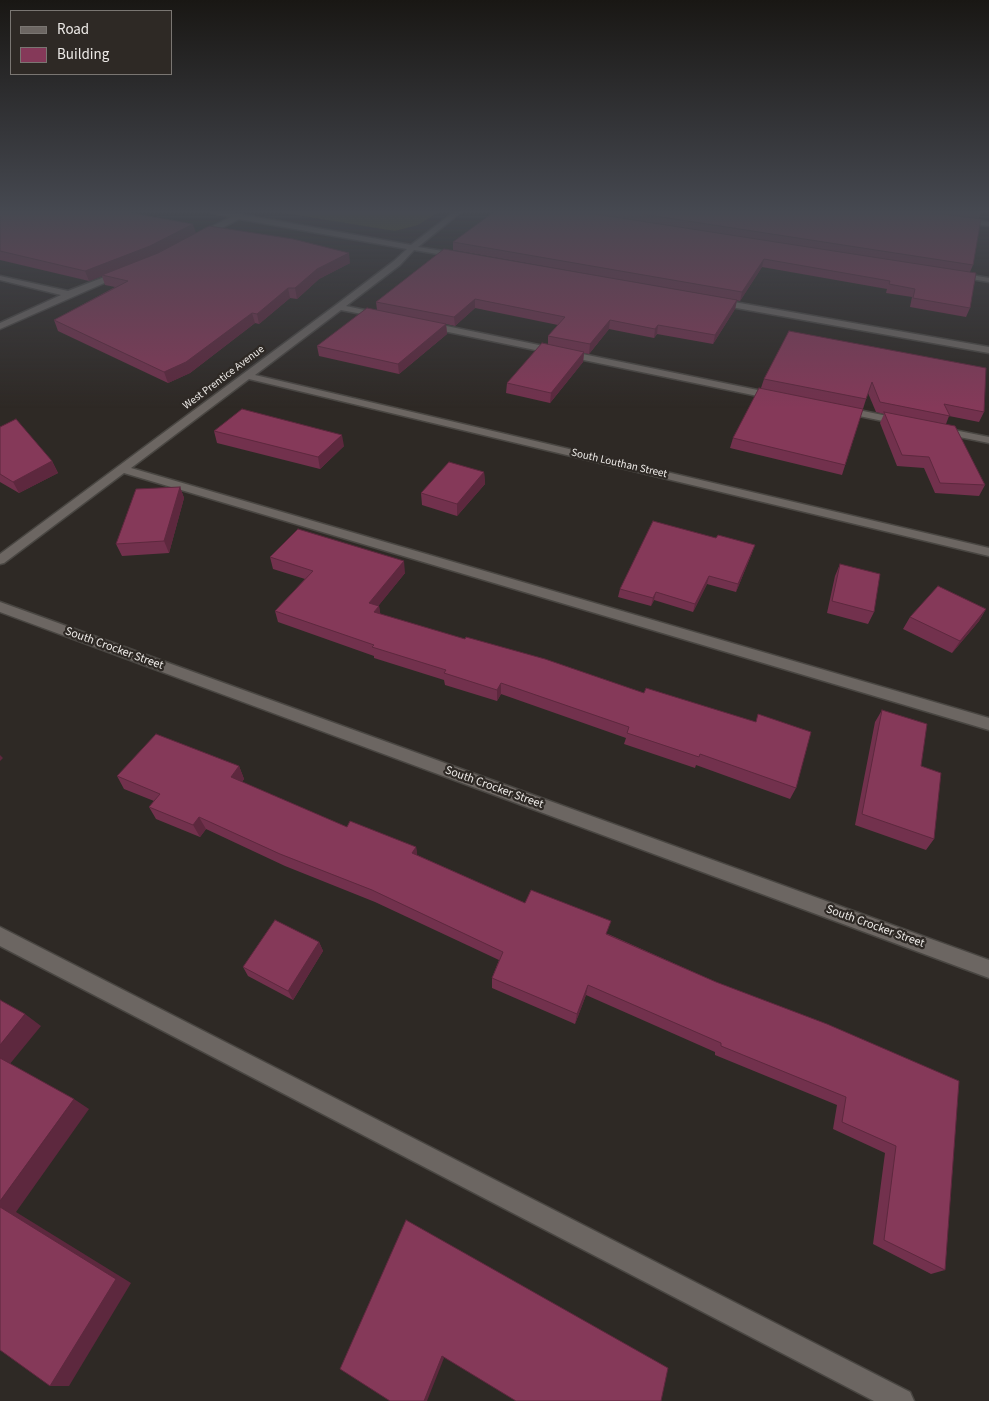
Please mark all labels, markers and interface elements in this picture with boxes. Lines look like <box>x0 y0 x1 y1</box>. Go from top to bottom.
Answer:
legend <box>10 10 172 75</box>
text: Road <box>57 19 89 40</box>
text: Building <box>57 44 109 65</box>
street label: West Prentice Avenue <box>181 343 267 413</box>
street label: South Louthan Street <box>570 447 668 481</box>
street label: South Crocker Street <box>63 625 165 673</box>
street label: South Crocker Street <box>443 764 545 812</box>
street label: South Crocker Street <box>824 903 926 951</box>

